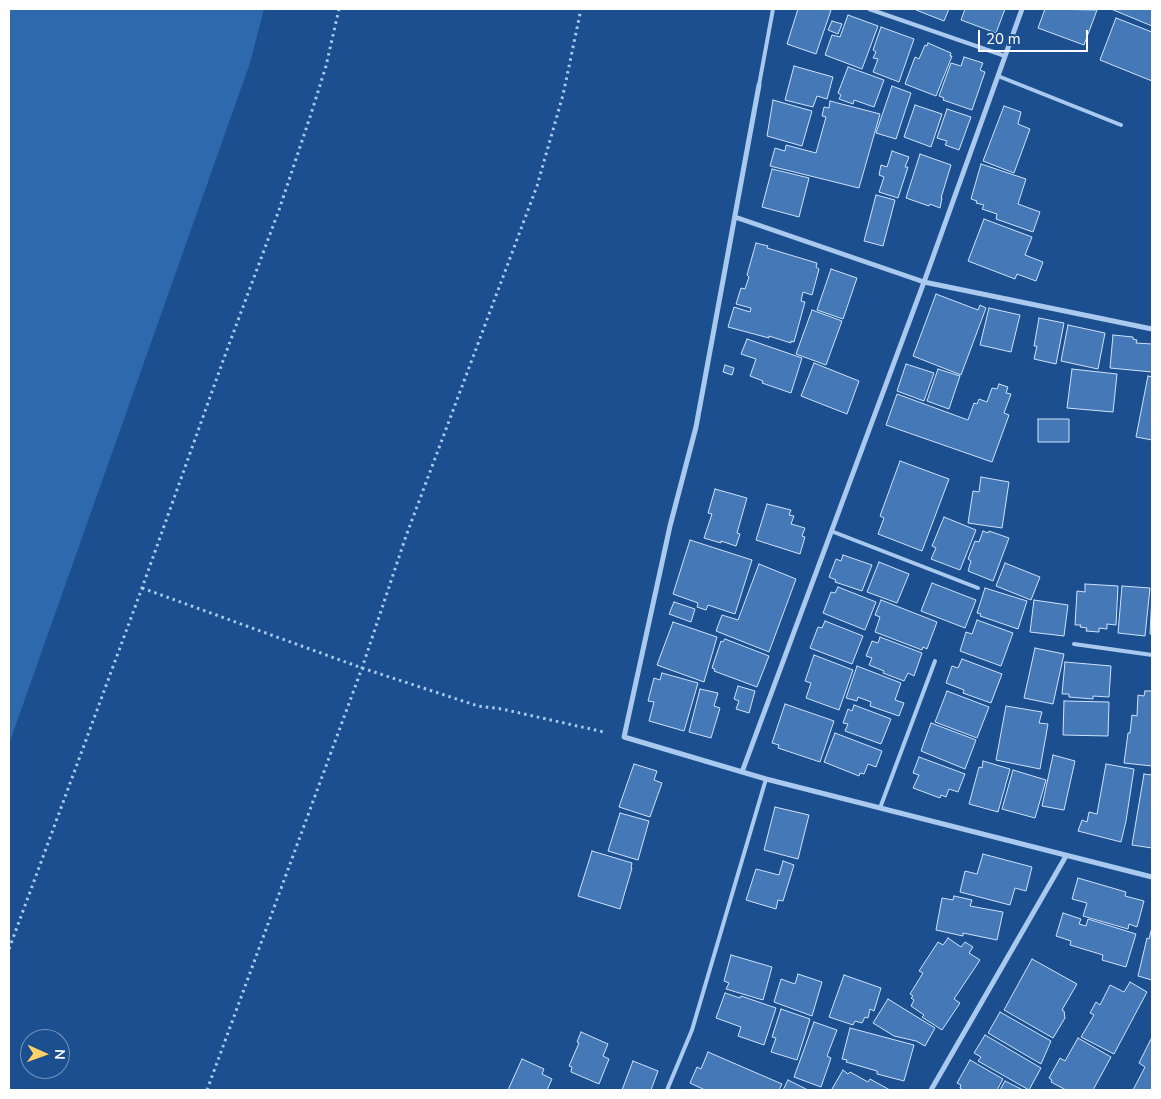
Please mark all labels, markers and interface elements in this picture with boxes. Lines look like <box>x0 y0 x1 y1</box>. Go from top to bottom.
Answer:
scale bar <box>981 20 1091 52</box>
text: 20 m <box>986 29 1021 49</box>
north arrow <box>20 1029 70 1079</box>
text: N <box>50 1049 69 1060</box>

